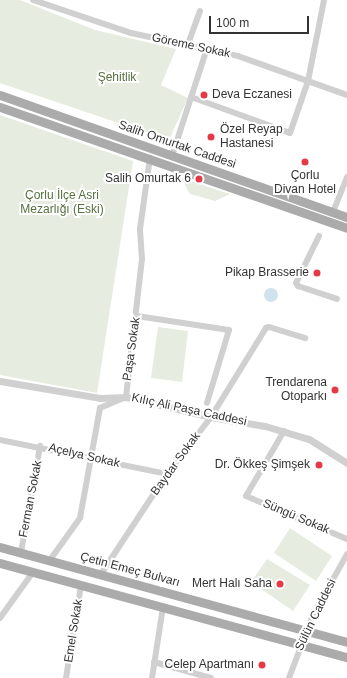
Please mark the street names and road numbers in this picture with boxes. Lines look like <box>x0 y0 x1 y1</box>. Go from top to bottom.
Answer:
street label: Göreme Sokak <box>150 31 232 61</box>
street label: Salih Omurtak Caddesi <box>116 118 238 172</box>
street label: Paşa Sokak <box>120 316 144 382</box>
street label: Kılıç Ali Paşa Caddesi <box>130 391 248 429</box>
street label: Baydar Sokak <box>148 430 204 498</box>
street label: Açelya Sokak <box>47 441 121 471</box>
street label: Ferman Sokak <box>16 459 46 539</box>
street label: Süngü Sokak <box>260 496 332 538</box>
street label: Çetin Emeç Bulvarı <box>79 550 181 590</box>
street label: Sülün Caddesi <box>292 577 340 653</box>
street label: Emel Sokak <box>62 598 86 664</box>

